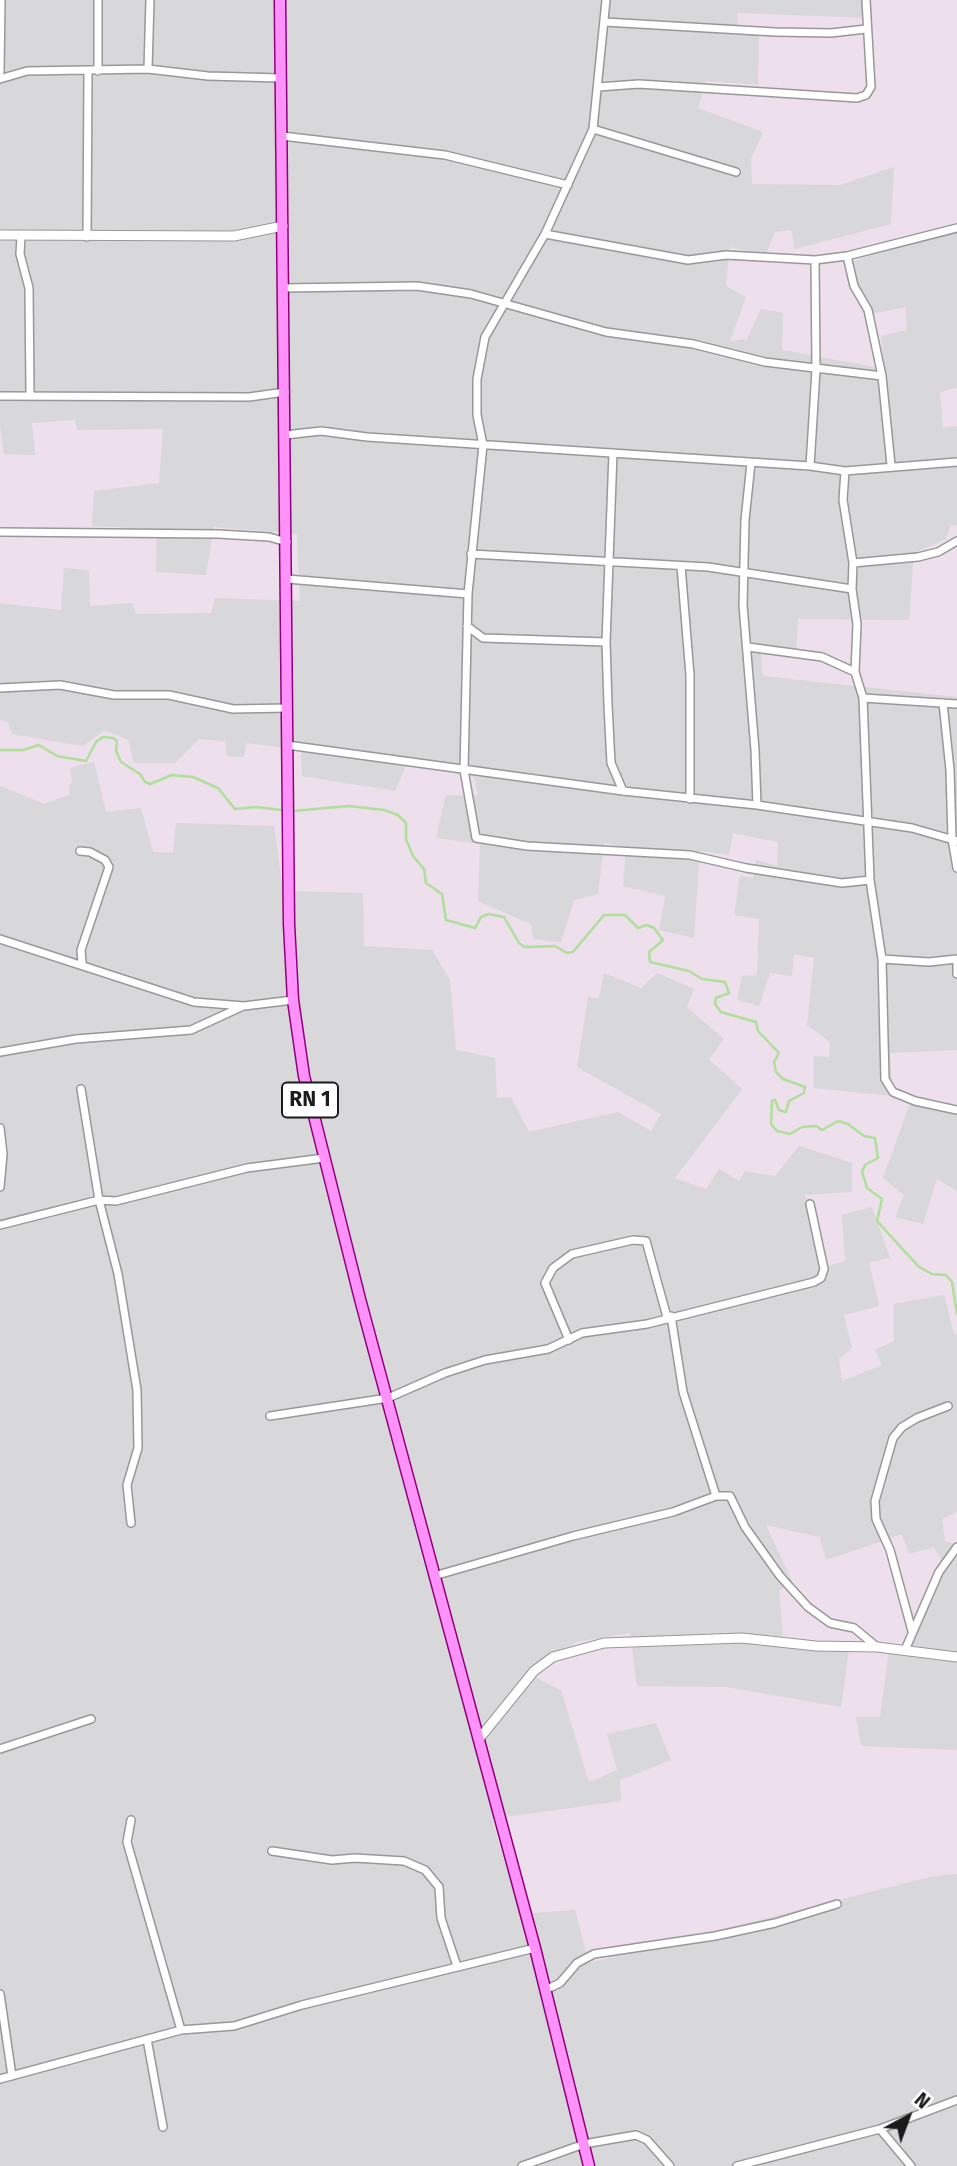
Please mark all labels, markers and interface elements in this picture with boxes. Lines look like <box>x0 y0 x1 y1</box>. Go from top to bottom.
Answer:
road number: RN 1 <box>282 1082 338 1118</box>
north arrow <box>873 2082 943 2152</box>
text: N <box>910 2088 934 2114</box>

